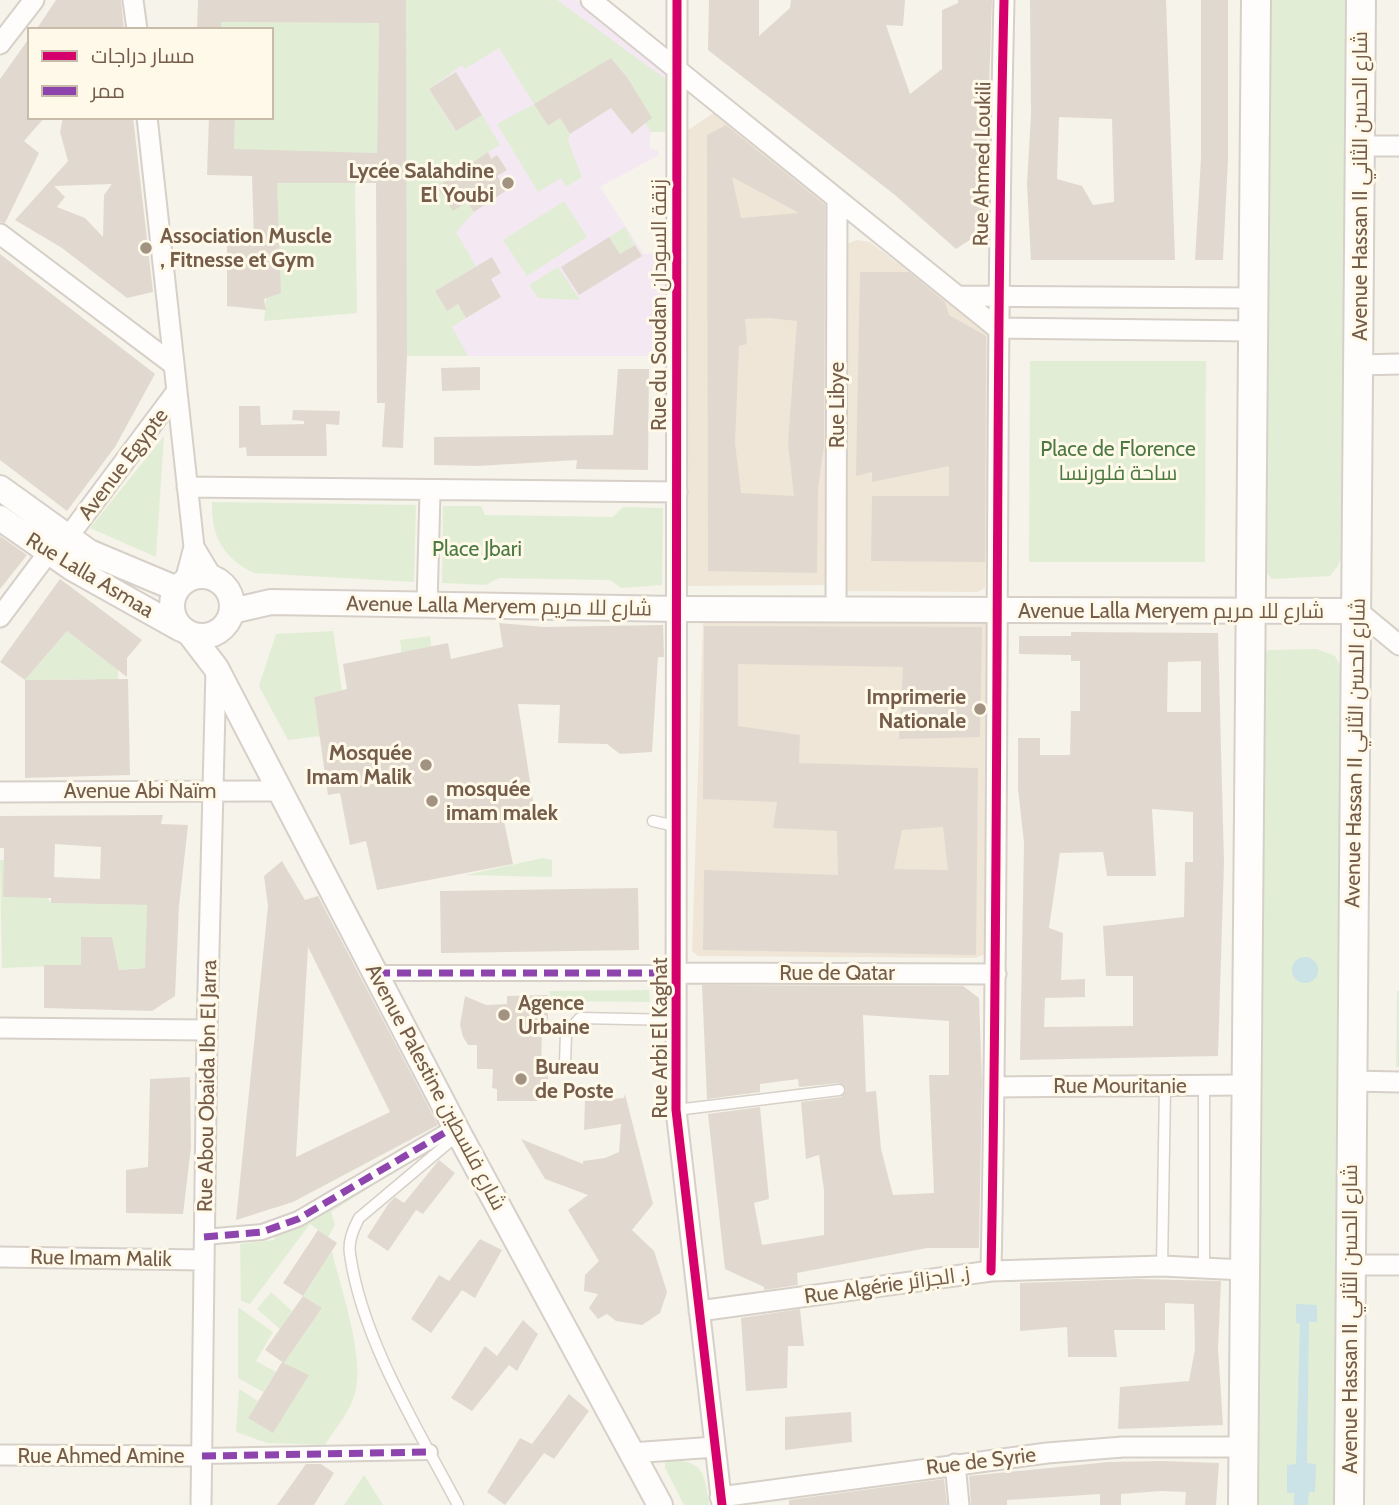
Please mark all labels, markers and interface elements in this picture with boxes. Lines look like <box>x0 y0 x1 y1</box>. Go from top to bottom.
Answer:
legend <box>28 28 273 119</box>
street label: Avenue Hassan II شارع الحسن الثاني <box>1347 31 1376 341</box>
text: مسار دراجات <box>91 43 195 68</box>
text: ممر <box>90 78 125 103</box>
street label: Rue Ahmed Loukili <box>968 81 995 247</box>
place label: Lycée Salahdine El Youbi <box>348 158 494 207</box>
marker: Lycée Salahdine El Youbi <box>500 175 516 191</box>
street label: Rue du Soudan زنقة السودان <box>646 179 672 431</box>
place label: Association Muscle , Fitnesse et Gym <box>160 223 332 272</box>
marker: Association Muscle , Fitnesse et Gym <box>138 240 154 256</box>
street label: Rue Libye <box>824 362 849 448</box>
street label: Avenue Egypte <box>73 403 173 524</box>
park label: Place de Florence ساحة فلورنسا <box>1040 436 1196 485</box>
street label: Rue Lalla Asmaa <box>22 527 159 622</box>
park label: Place Jbari <box>432 536 522 561</box>
street label: Avenue Lalla Meryem شارع للا مريم <box>346 590 652 623</box>
street label: Avenue Lalla Meryem شارع للا مريم <box>1018 598 1324 625</box>
street label: Avenue Hassan II شارع الحسن الثاني <box>1339 598 1374 908</box>
place label: Imprimerie Nationale <box>866 684 966 733</box>
marker: Imprimerie Nationale <box>972 701 988 717</box>
place label: Mosquée Imam Malik <box>306 740 413 789</box>
marker: Mosquée Imam Malik <box>418 757 434 773</box>
place label: mosquée imam malek <box>446 776 559 825</box>
street label: Avenue Abi Naïm <box>64 778 216 803</box>
marker: mosquée imam malek <box>424 793 440 809</box>
street label: Rue Arbi El Kaghat <box>647 957 672 1119</box>
street label: Avenue Palestine شارع فلسطين <box>359 959 512 1215</box>
street label: Rue Abou Obaida Ibn El Jarra <box>192 960 221 1212</box>
street label: Rue de Qatar <box>779 960 895 985</box>
place label: Agence Urbaine <box>518 990 590 1039</box>
marker: Agence Urbaine <box>496 1007 512 1023</box>
place label: Bureau de Poste <box>535 1054 614 1103</box>
marker: Bureau de Poste <box>513 1071 529 1087</box>
street label: Rue Mouritanie <box>1053 1073 1187 1098</box>
street label: Avenue Hassan II شارع الحسن الثاني <box>1337 1164 1366 1474</box>
street label: Rue Imam Malik <box>30 1244 173 1271</box>
street label: Rue Algérie ز. الجزائر <box>803 1261 971 1309</box>
street label: Rue de Syrie <box>925 1441 1037 1480</box>
street label: Rue Ahmed Amine <box>17 1443 185 1468</box>

